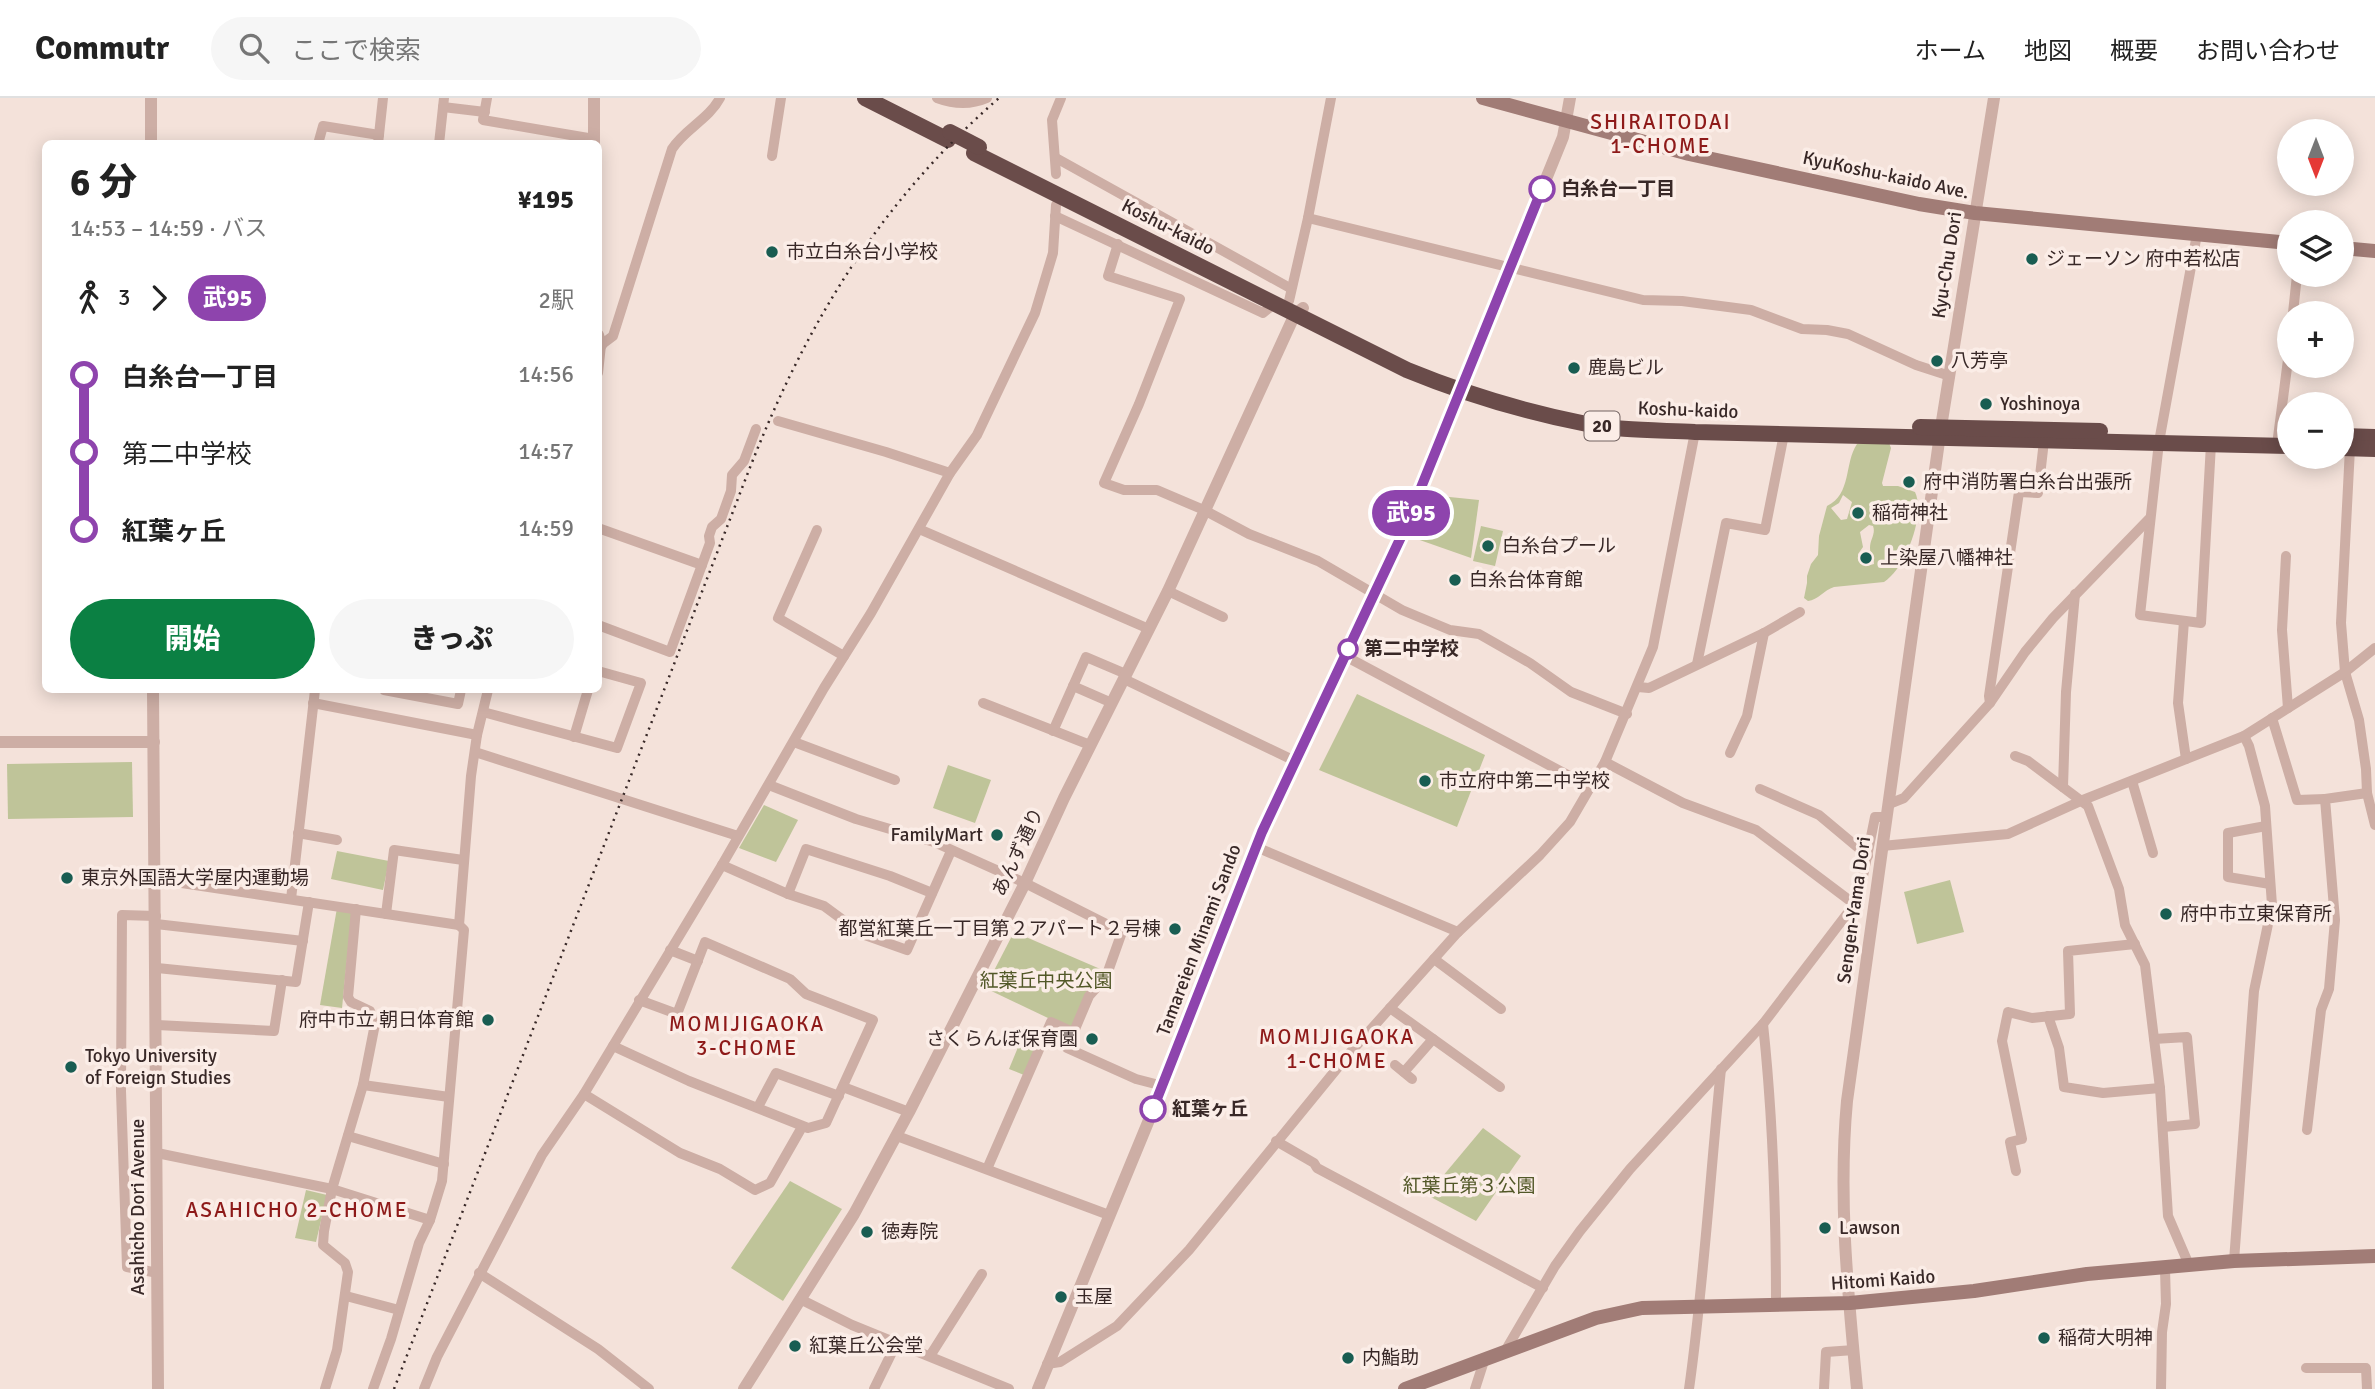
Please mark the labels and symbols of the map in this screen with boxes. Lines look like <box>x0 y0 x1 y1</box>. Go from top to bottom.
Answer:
district label: SHIRAITODAI 1-CHOME <box>1590 109 1732 159</box>
north arrow <box>2277 119 2354 196</box>
street label: KyuKoshu-kaido Ave. <box>1801 146 1971 204</box>
marker: 白糸台一丁目 <box>1529 176 1555 202</box>
place label: 白糸台一丁目 <box>1561 177 1675 201</box>
street label: Koshu-kaido <box>1118 193 1218 261</box>
street label: Kyu-Chu Dori <box>1927 210 1967 320</box>
place label: 市立白糸台小学校 <box>786 240 938 264</box>
marker: 市立白糸台小学校 <box>764 244 780 260</box>
place label: ジェーソン 府中若松店 <box>2046 247 2240 271</box>
marker: ジェーソン 府中若松店 <box>2024 251 2040 267</box>
place label: 八芳亭 <box>1951 349 2008 373</box>
marker: 八芳亭 <box>1929 353 1945 369</box>
place label: 鹿島ビル <box>1588 356 1664 380</box>
marker: 鹿島ビル <box>1566 360 1582 376</box>
place label: Yoshinoya <box>2000 392 2080 416</box>
street label: Koshu-kaido <box>1637 396 1739 424</box>
marker: Yoshinoya <box>1978 396 1994 412</box>
road number: 20 <box>1584 412 1620 440</box>
place label: 府中消防署白糸台出張所 <box>1923 470 2132 494</box>
marker: 府中消防署白糸台出張所 <box>1901 474 1917 490</box>
line badge: 武95 <box>1371 490 1451 536</box>
place label: 稲荷神社 <box>1872 501 1948 525</box>
marker: 稲荷神社 <box>1850 505 1866 521</box>
place label: 白糸台プール <box>1502 534 1616 558</box>
marker: 白糸台プール <box>1480 538 1496 554</box>
place label: 上染屋八幡神社 <box>1880 546 2013 570</box>
marker: 上染屋八幡神社 <box>1858 550 1874 566</box>
place label: 白糸台体育館 <box>1469 568 1583 592</box>
marker: 白糸台体育館 <box>1447 572 1463 588</box>
place label: 第二中学校 <box>1364 637 1459 661</box>
marker: 第二中学校 <box>1338 639 1358 659</box>
place label: 市立府中第二中学校 <box>1439 769 1610 793</box>
marker: 市立府中第二中学校 <box>1417 773 1433 789</box>
street label: あんず通り <box>987 804 1049 900</box>
place label: FamilyMart <box>891 823 983 847</box>
marker: FamilyMart <box>989 827 1005 843</box>
street label: Sengen-Yama Dori <box>1832 835 1876 985</box>
street label: Tamareien Minami Sando <box>1151 841 1247 1039</box>
place label: 東京外国語大学屋内運動場 <box>81 866 309 890</box>
marker: 東京外国語大学屋内運動場 <box>59 870 75 886</box>
place label: 府中市立東保育所 <box>2180 902 2332 926</box>
marker: 府中市立東保育所 <box>2158 906 2174 922</box>
place label: 都営紅葉丘一丁目第２アパート２号棟 <box>838 917 1161 941</box>
marker: 都営紅葉丘一丁目第２アパート２号棟 <box>1167 921 1183 937</box>
park label: 紅葉丘中央公園 <box>979 969 1113 993</box>
place label: 府中市立 朝日体育館 <box>299 1008 474 1032</box>
district label: MOMIJIGAOKA 3-CHOME <box>669 1011 825 1061</box>
marker: 府中市立 朝日体育館 <box>480 1012 496 1028</box>
district label: MOMIJIGAOKA 1-CHOME <box>1259 1024 1415 1074</box>
place label: さくらんぼ保育園 <box>926 1027 1078 1051</box>
marker: さくらんぼ保育園 <box>1084 1031 1100 1047</box>
place label: Tokyo University of Foreign Studies <box>85 1044 231 1090</box>
marker: Tokyo University of Foreign Studies <box>63 1059 79 1075</box>
marker: 紅葉ヶ丘 <box>1140 1096 1166 1122</box>
place label: 紅葉ヶ丘 <box>1172 1097 1248 1121</box>
street label: Asahicho Dori Avenue <box>126 1119 150 1295</box>
park label: 紅葉丘第３公園 <box>1402 1174 1536 1198</box>
district label: ASAHICHO 2-CHOME <box>185 1197 409 1223</box>
place label: Lawson <box>1839 1216 1900 1240</box>
place label: 徳寿院 <box>881 1220 938 1244</box>
marker: Lawson <box>1817 1220 1833 1236</box>
marker: 徳寿院 <box>859 1224 875 1240</box>
street label: Hitomi Kaido <box>1830 1264 1936 1296</box>
place label: 玉屋 <box>1075 1285 1113 1309</box>
marker: 玉屋 <box>1053 1289 1069 1305</box>
place label: 稲荷大明神 <box>2058 1326 2153 1350</box>
marker: 稲荷大明神 <box>2036 1330 2052 1346</box>
place label: 紅葉丘公会堂 <box>809 1334 923 1358</box>
marker: 紅葉丘公会堂 <box>787 1338 803 1354</box>
place label: 内鮨助 <box>1362 1346 1419 1370</box>
marker: 内鮨助 <box>1340 1350 1356 1366</box>

